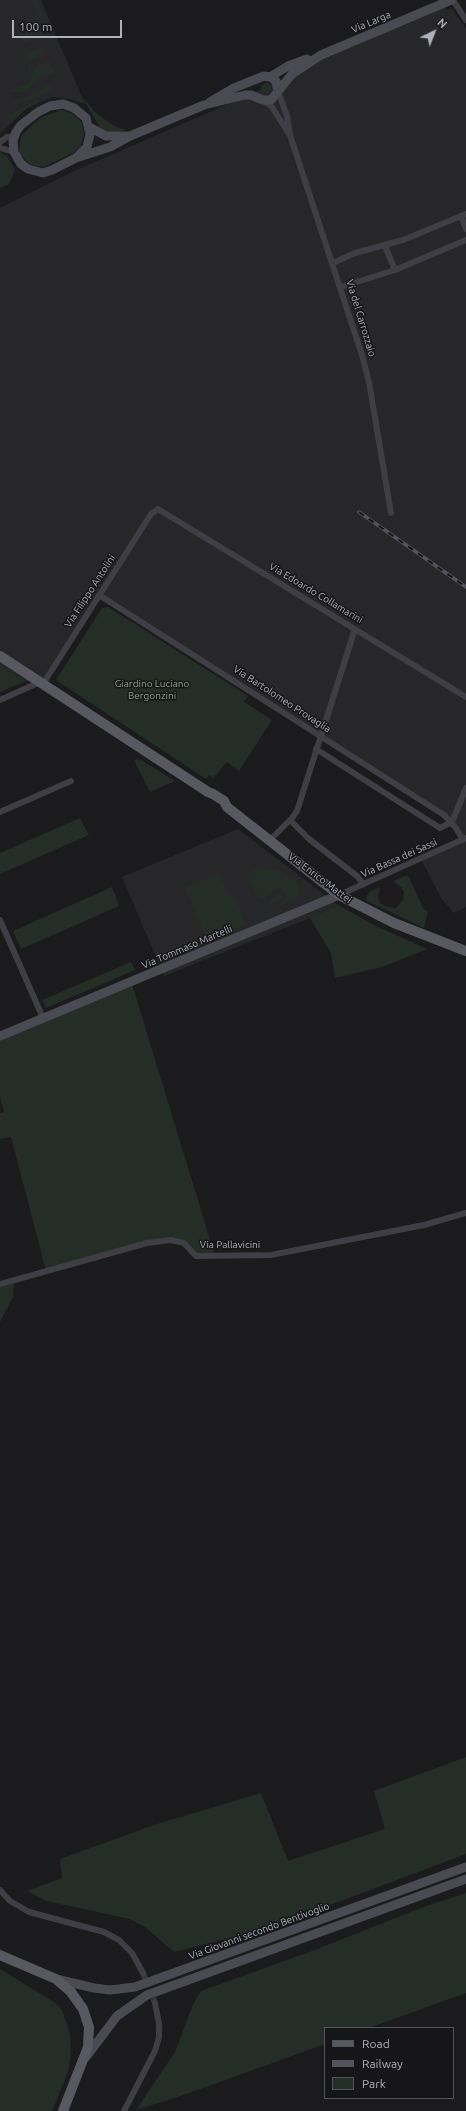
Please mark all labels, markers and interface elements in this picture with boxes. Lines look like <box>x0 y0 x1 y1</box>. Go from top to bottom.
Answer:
street label: Via Larga <box>350 8 392 36</box>
scale bar <box>14 12 124 38</box>
north arrow <box>414 12 454 52</box>
text: N <box>435 16 449 30</box>
text: 100 m <box>19 20 52 33</box>
street label: Via del Carrozzaio <box>344 278 378 358</box>
street label: Via Filippo Antolini <box>62 552 118 630</box>
street label: Via Edoardo Collamarini <box>267 560 365 626</box>
street label: Via Bartolomeo Provaglia <box>231 663 333 735</box>
park label: Giardino Luciano Bergonzini <box>115 678 189 702</box>
street label: Via Bassa dei Sassi <box>359 836 439 880</box>
street label: Via Enrico Mattei <box>286 850 354 906</box>
street label: Via Tommaso Martelli <box>140 923 234 971</box>
street label: Via Pallavicini <box>200 1239 260 1251</box>
street label: Via Giovanni secondo Bentivoglio <box>187 1900 331 1962</box>
legend <box>324 2027 454 2099</box>
text: Road <box>362 2037 390 2050</box>
text: Railway <box>362 2057 403 2070</box>
text: Park <box>362 2077 386 2090</box>

